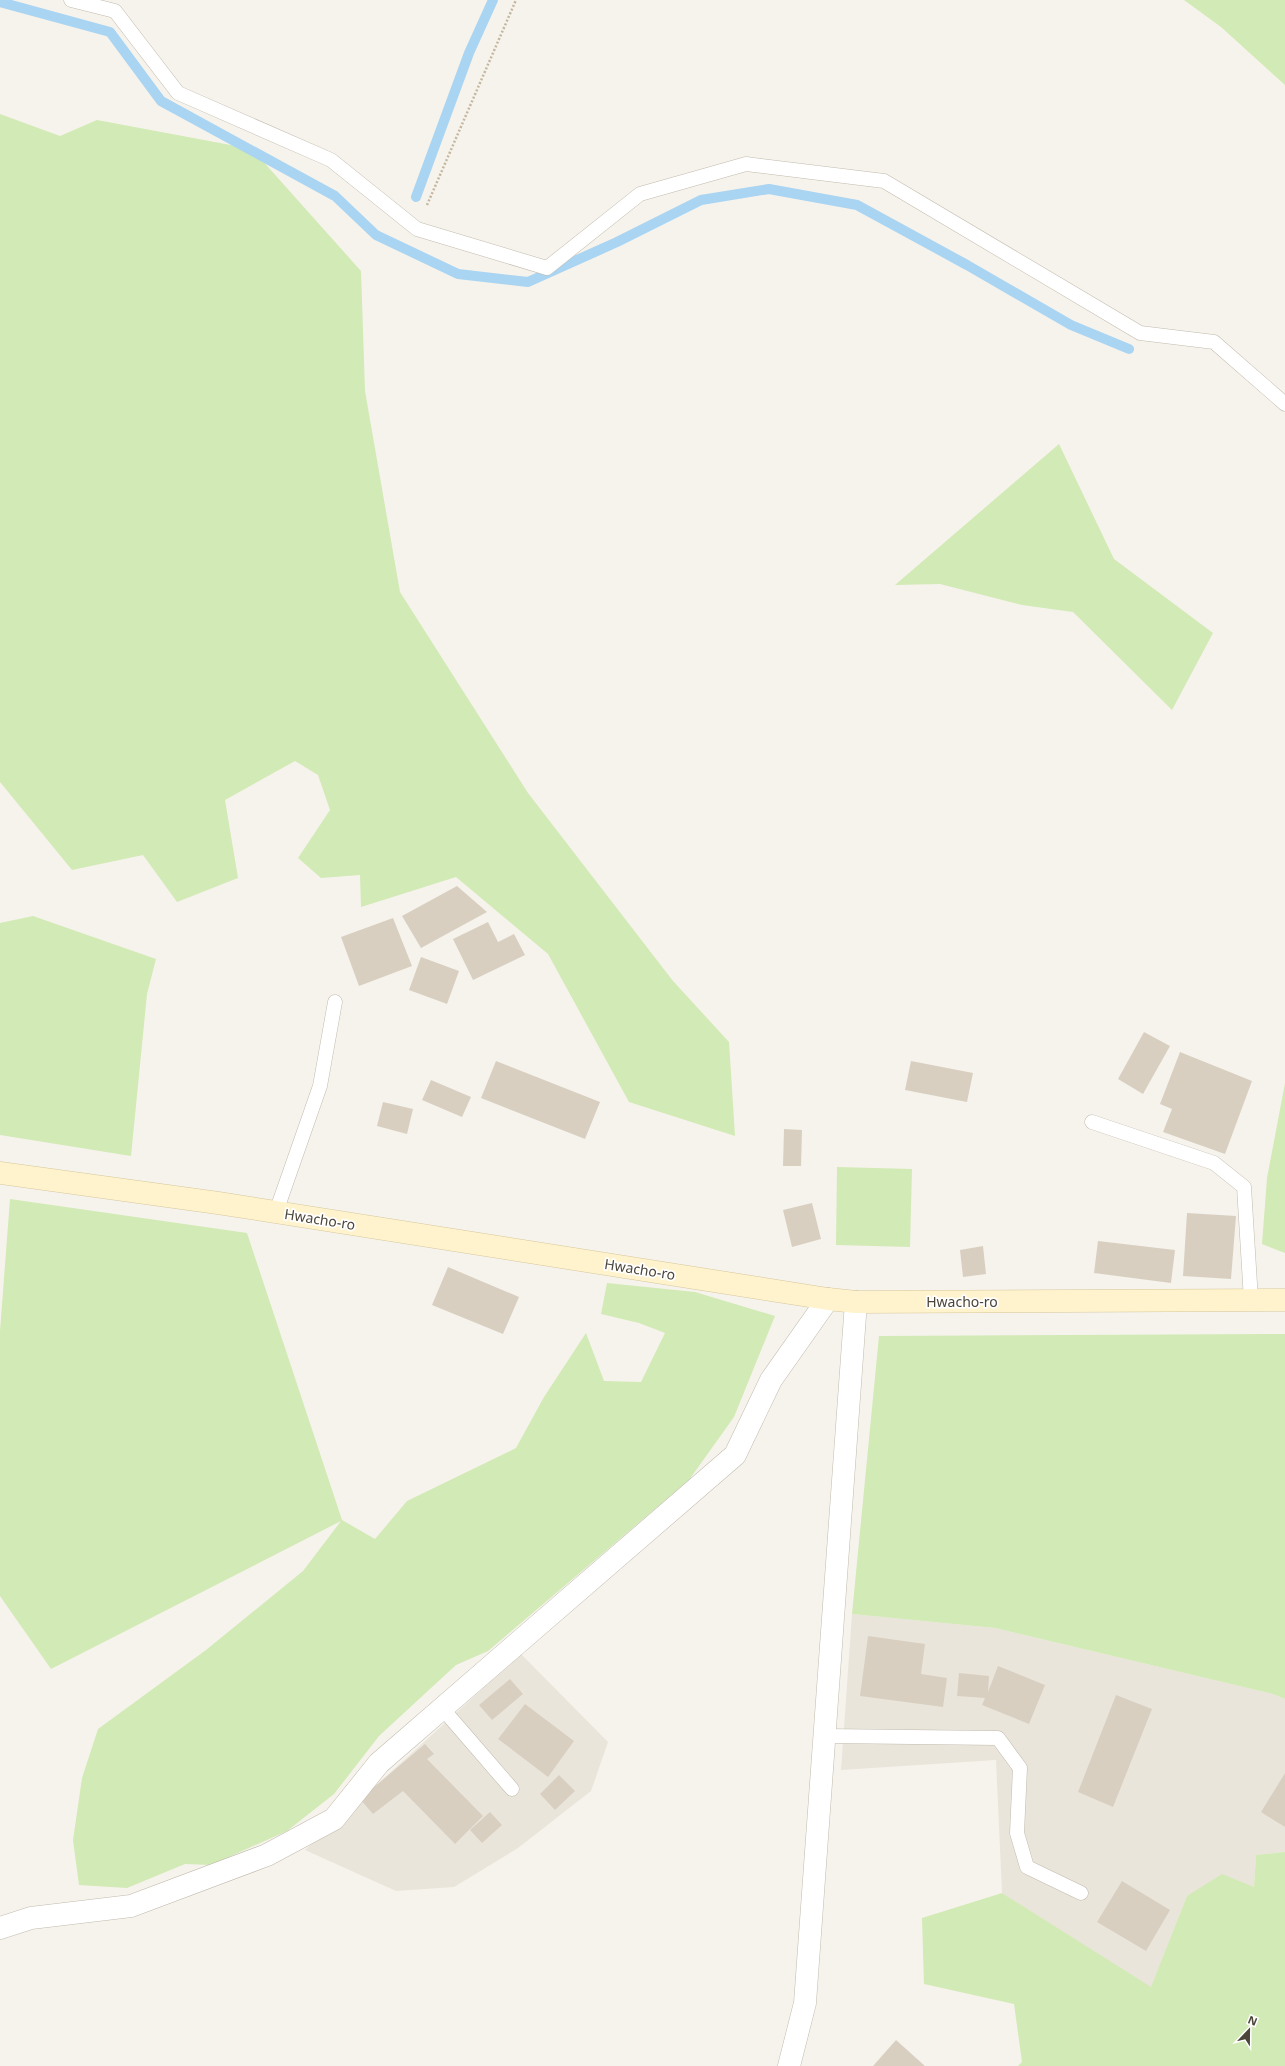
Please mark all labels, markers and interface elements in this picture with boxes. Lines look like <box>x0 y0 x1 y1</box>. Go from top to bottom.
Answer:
street label: Hwacho-ro <box>283 1204 357 1234</box>
street label: Hwacho-ro <box>603 1254 677 1284</box>
street label: Hwacho-ro <box>926 1292 998 1311</box>
north arrow <box>1229 2010 1269 2050</box>
text: N <box>1246 2012 1260 2029</box>

